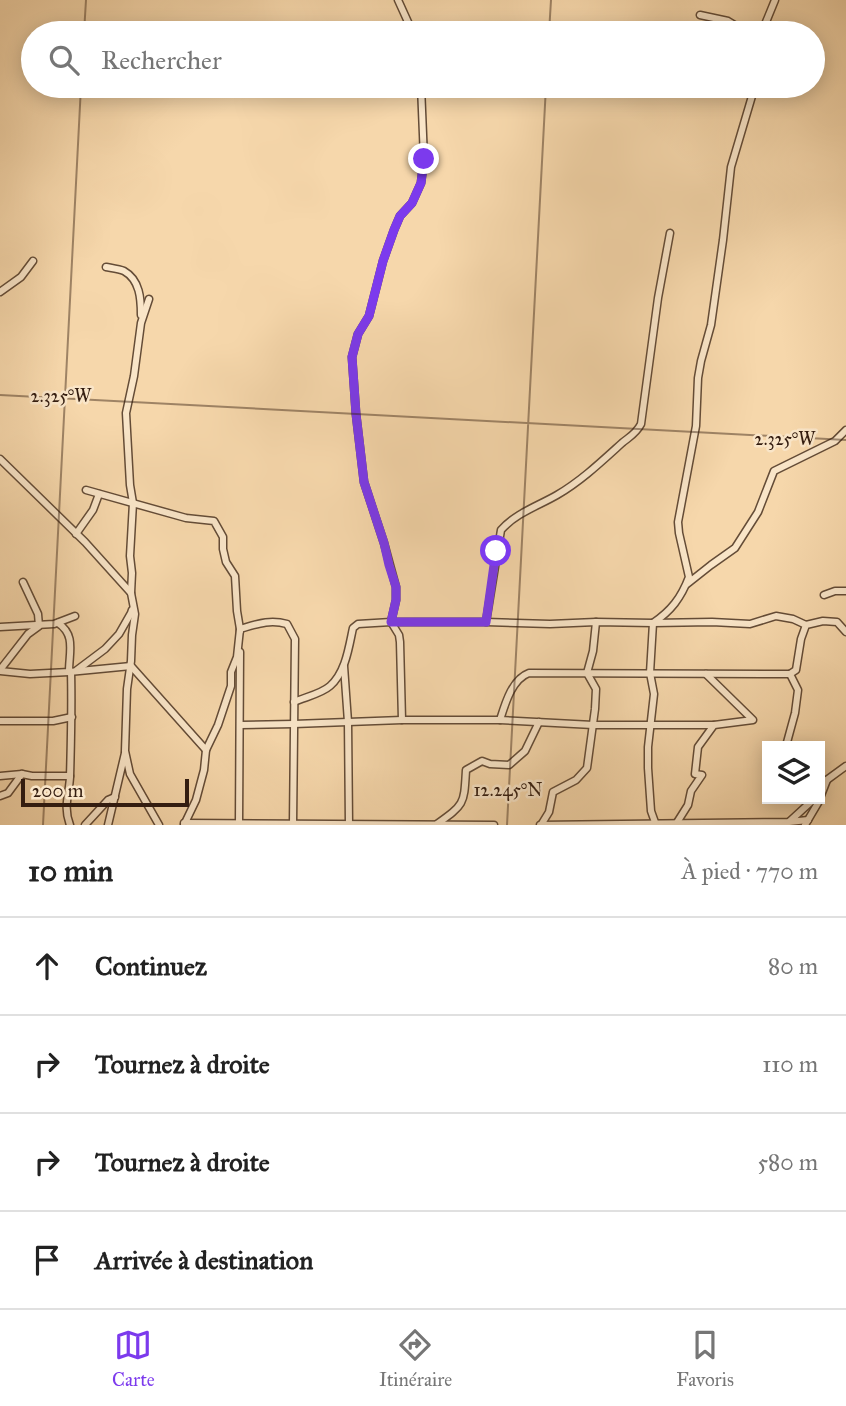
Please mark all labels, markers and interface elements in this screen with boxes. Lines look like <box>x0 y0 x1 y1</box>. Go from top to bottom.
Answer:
search box <box>21 21 825 98</box>
icon: search <box>45 41 83 79</box>
text: Rechercher <box>101 44 222 76</box>
route end <box>408 143 439 174</box>
text: 2.325°W <box>31 385 92 407</box>
text: 2.325°W <box>755 428 816 450</box>
route start <box>480 535 511 566</box>
map controls <box>762 741 825 804</box>
button: layers <box>762 741 825 804</box>
scale bar <box>21 776 189 808</box>
text: 200 m <box>32 779 84 802</box>
text: 12.245°N <box>473 779 543 801</box>
text: 10 min <box>28 853 113 889</box>
text: À pied · 770 m <box>682 857 818 885</box>
icon: ahead <box>28 947 66 985</box>
text: Continuez <box>95 950 207 982</box>
text: 80 m <box>768 952 818 980</box>
icon: right <box>28 1045 66 1083</box>
text: Tournez à droite <box>95 1048 270 1080</box>
text: 110 m <box>762 1050 818 1078</box>
icon: right <box>28 1143 66 1181</box>
text: Tournez à droite <box>95 1146 270 1178</box>
text: 580 m <box>757 1148 818 1176</box>
icon: arrive <box>28 1241 66 1279</box>
text: Arrivée à destination <box>95 1244 313 1276</box>
tab: Carte <box>112 1326 155 1391</box>
tab: Itinéraire <box>379 1326 452 1391</box>
tab: Favoris <box>676 1326 734 1391</box>

